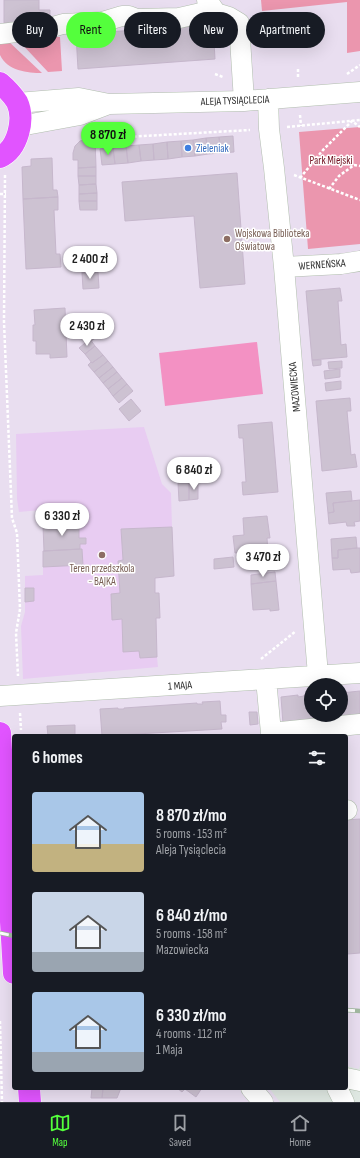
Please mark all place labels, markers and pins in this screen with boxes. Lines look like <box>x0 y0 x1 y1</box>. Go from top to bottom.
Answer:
pin: 8 870 zł <box>67 122 149 156</box>
place label: Zieleniak <box>196 142 229 155</box>
marker: Zieleniak <box>183 143 193 153</box>
place label: Wojskowa Biblioteka Oświatowa <box>235 227 310 253</box>
marker: Wojskowa Biblioteka Oświatowa <box>222 234 232 244</box>
pin: 2 400 zł <box>49 246 131 280</box>
pin: 2 430 zł <box>46 313 128 347</box>
pin: 6 840 zł <box>153 457 235 491</box>
pin: 6 330 zł <box>21 503 103 537</box>
pin: 3 470 zł <box>222 544 304 578</box>
marker: Teren przedszkola - BAJKA <box>97 550 107 560</box>
place label: Teren przedszkola - BAJKA <box>69 562 135 588</box>

